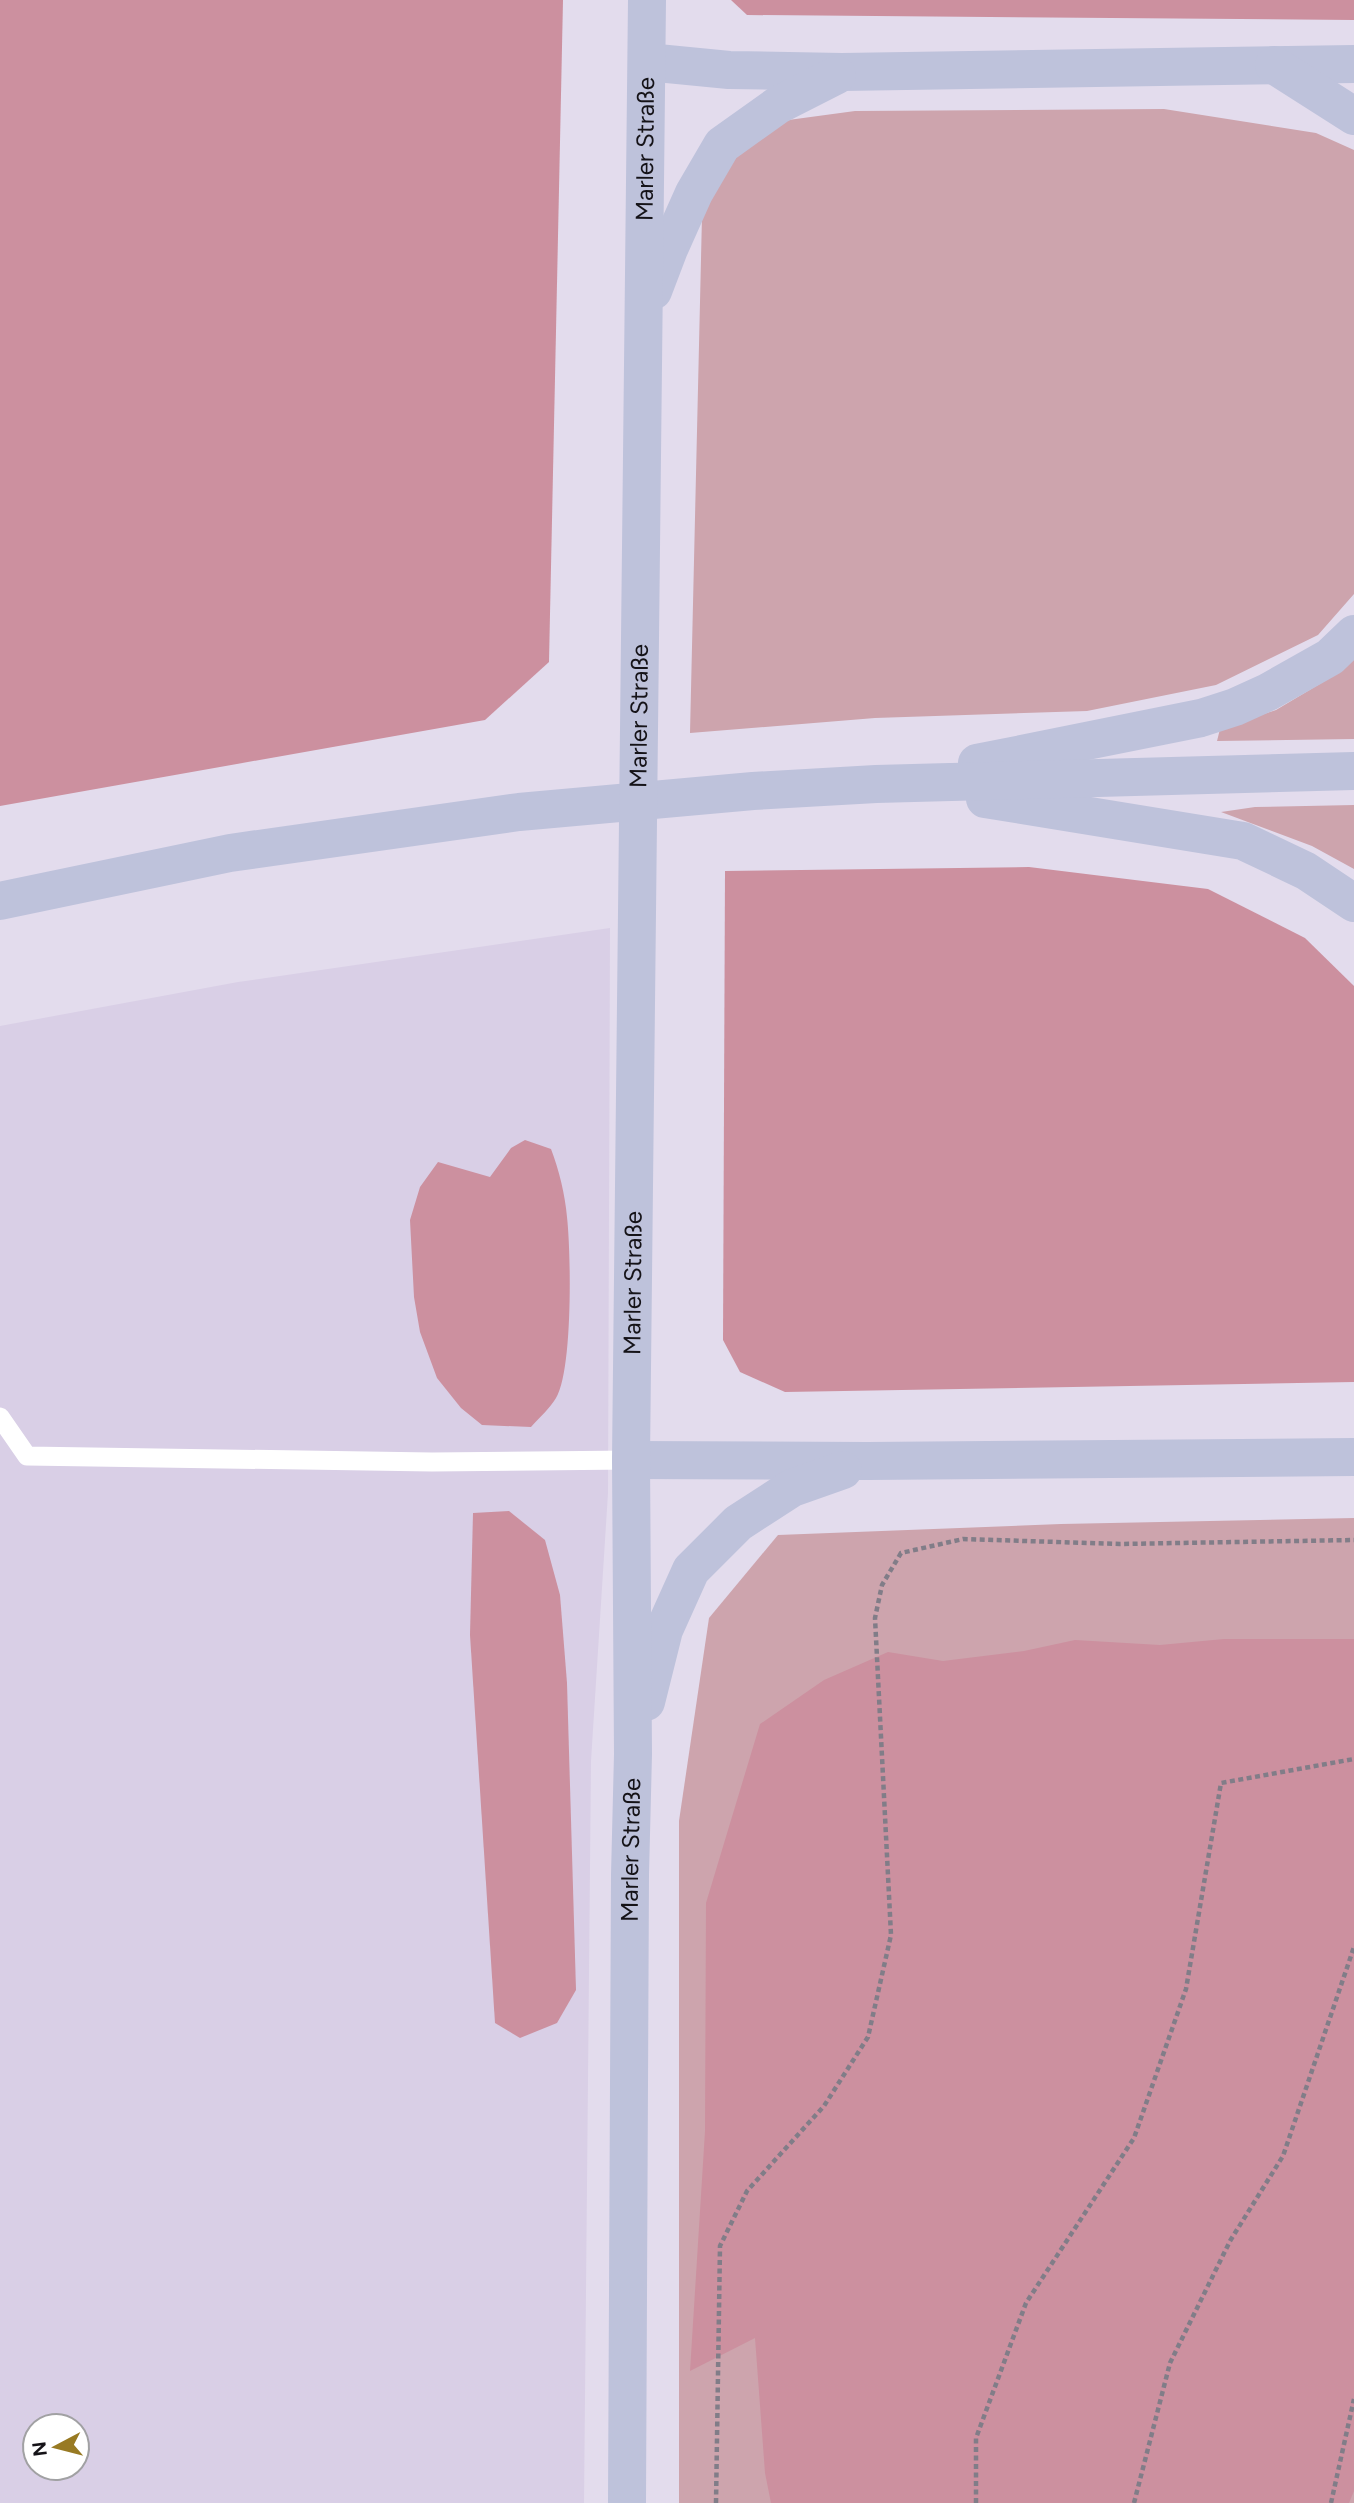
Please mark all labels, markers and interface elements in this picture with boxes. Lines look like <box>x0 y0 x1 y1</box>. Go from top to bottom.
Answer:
street label: Marler Straße <box>630 77 660 221</box>
street label: Marler Straße <box>623 644 654 788</box>
street label: Marler Straße <box>617 1211 648 1355</box>
street label: Marler Straße <box>615 1778 646 1922</box>
north arrow <box>21 2412 91 2482</box>
text: N <box>27 2440 52 2458</box>

